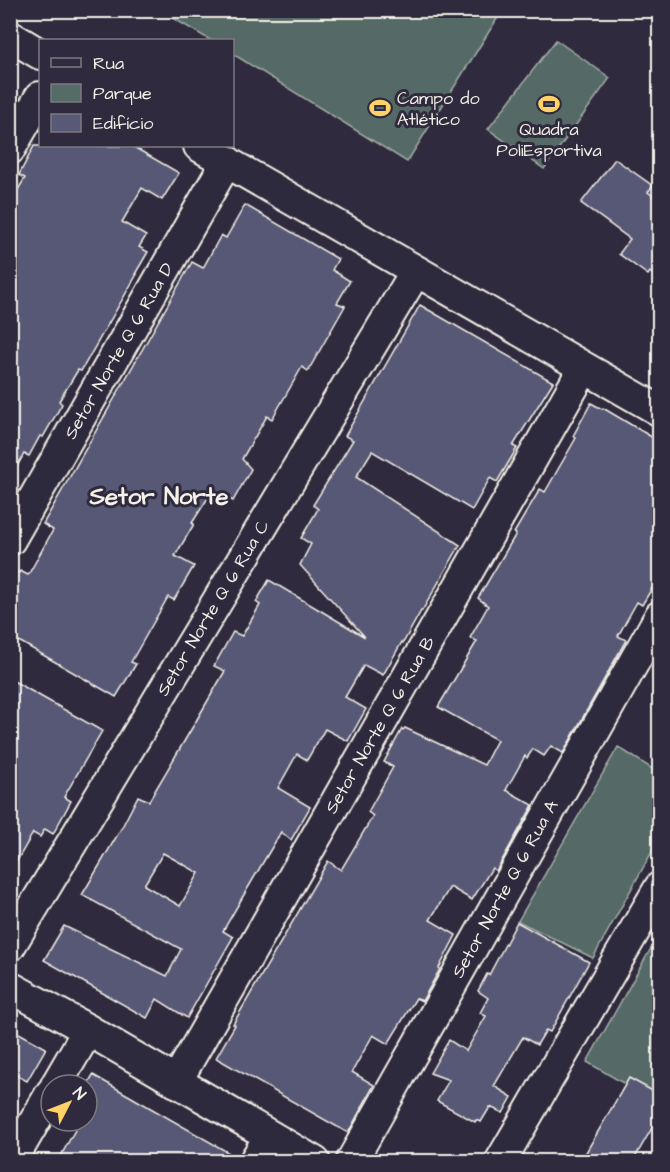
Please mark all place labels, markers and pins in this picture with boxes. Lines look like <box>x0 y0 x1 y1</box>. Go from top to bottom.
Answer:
place label: Campo do Atlético <box>397 86 480 132</box>
sports icon: Quadra PoliEsportiva <box>537 92 561 116</box>
sports icon: Campo do Atlético <box>368 96 392 120</box>
place label: Quadra PoliEsportiva <box>496 117 602 163</box>

